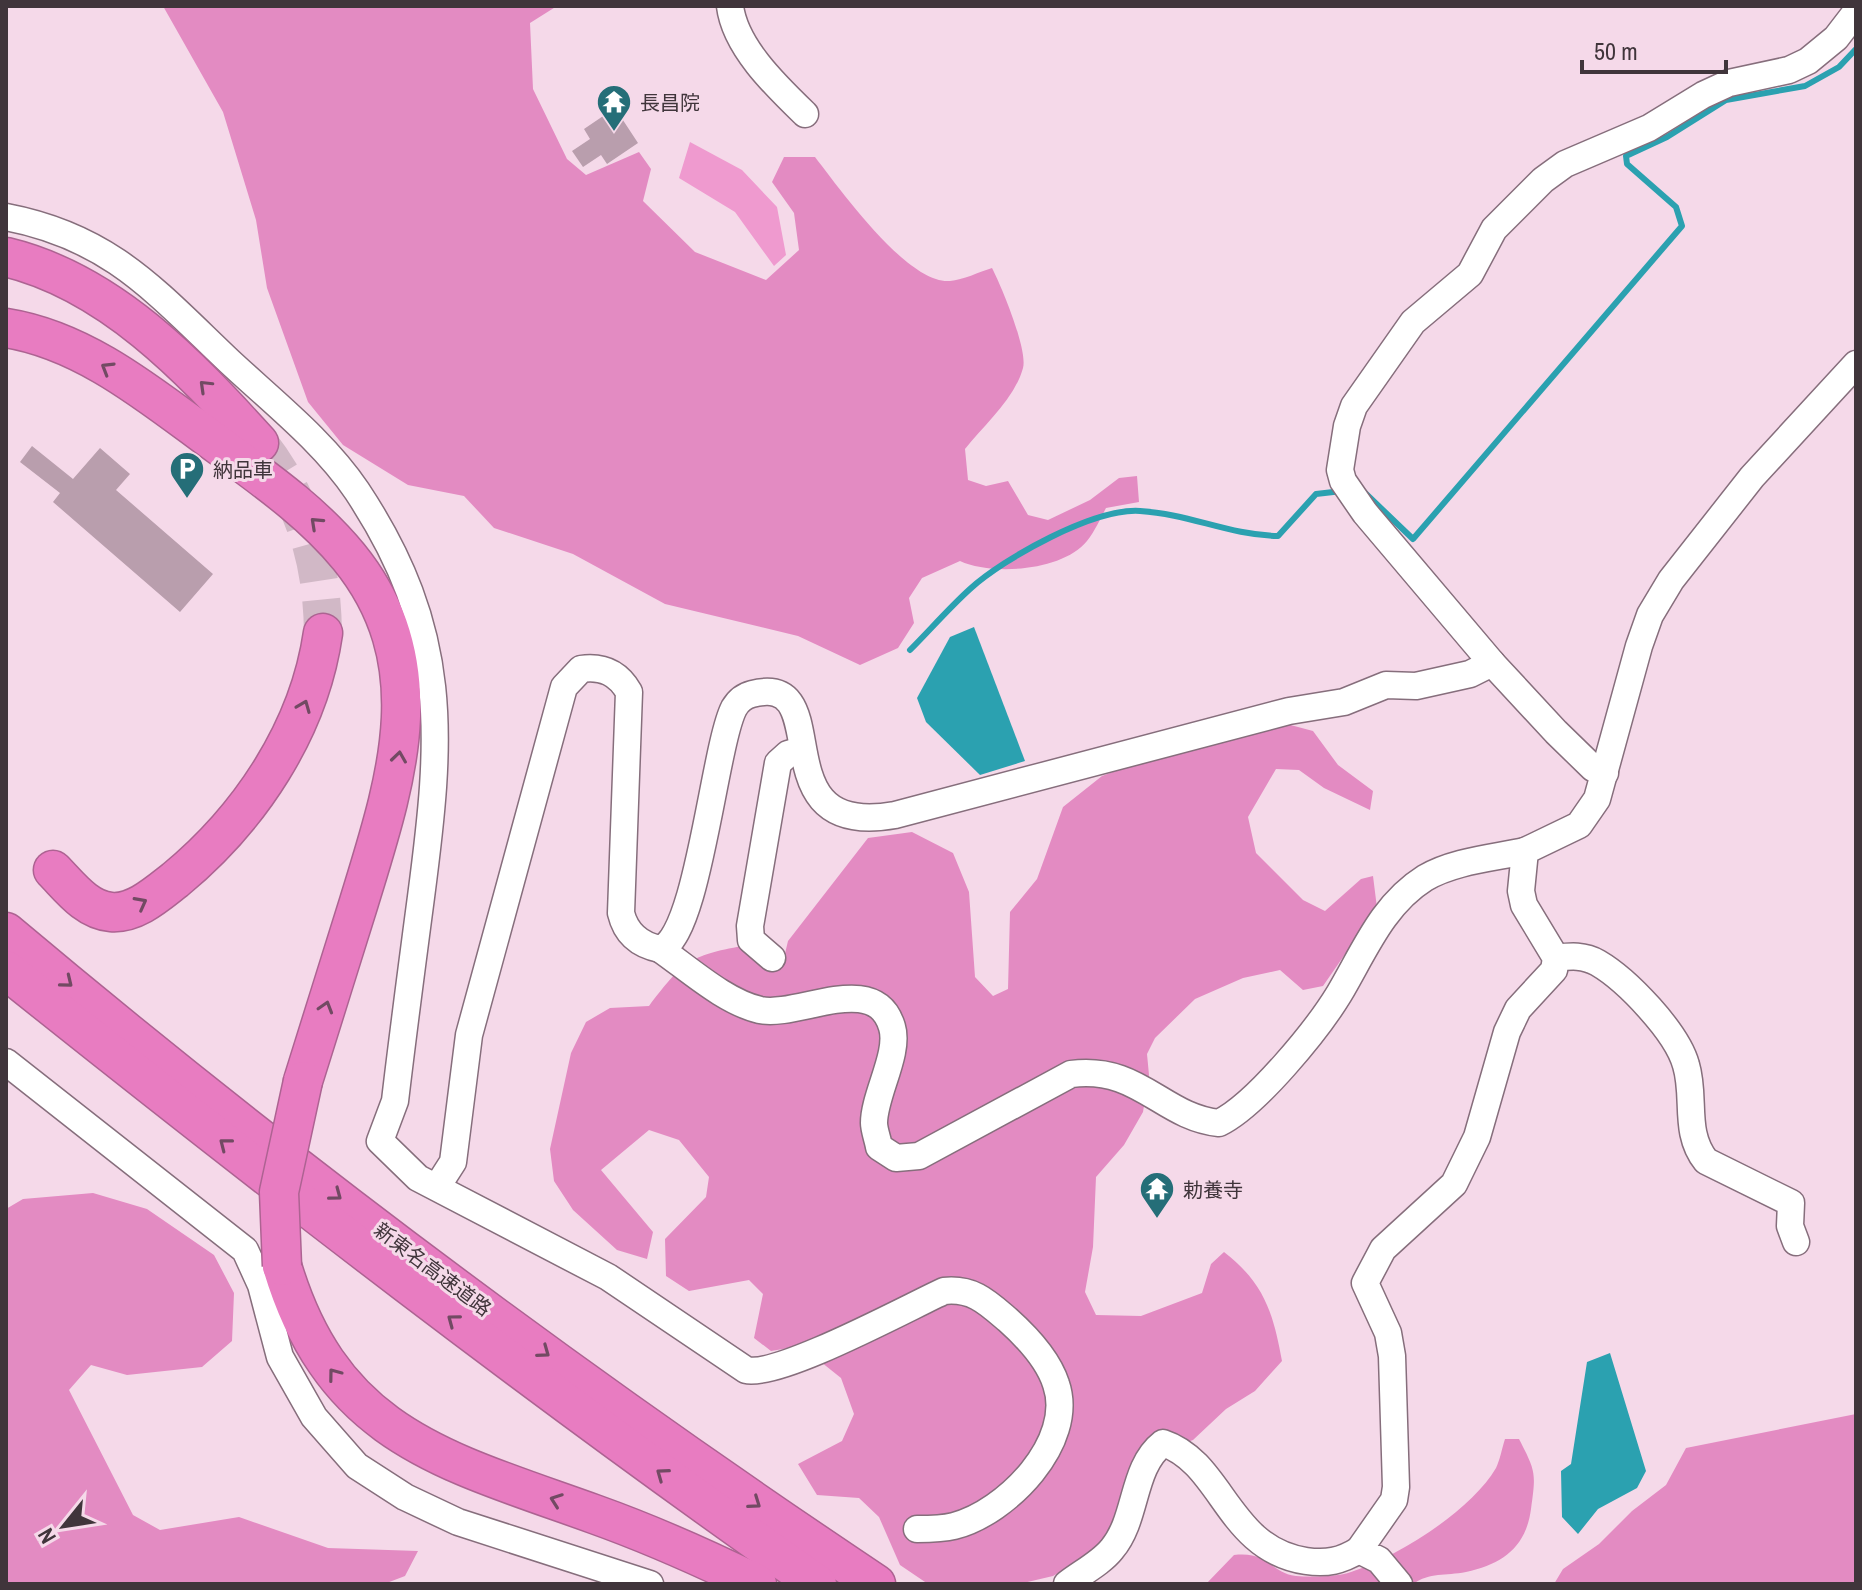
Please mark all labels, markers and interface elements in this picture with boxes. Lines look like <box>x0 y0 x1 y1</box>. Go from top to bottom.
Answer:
scale bar <box>1582 24 1726 74</box>
text: 50 m <box>1594 35 1638 67</box>
temple icon: 長昌院 <box>595 83 633 133</box>
place label: 長昌院 <box>640 89 700 116</box>
one-way arrow <box>101 362 116 378</box>
one-way arrow <box>200 381 214 396</box>
parking icon: 納品車 <box>168 450 206 500</box>
place label: 納品車 <box>213 456 273 483</box>
one-way arrow <box>311 517 325 532</box>
one-way arrow <box>295 700 311 714</box>
one-way arrow <box>390 750 407 764</box>
one-way arrow <box>133 897 147 912</box>
one-way arrow <box>57 972 72 986</box>
one-way arrow <box>317 1000 333 1014</box>
one-way arrow <box>219 1140 234 1154</box>
temple icon: 勅養寺 <box>1138 1170 1176 1220</box>
place label: 勅養寺 <box>1183 1176 1243 1203</box>
one-way arrow <box>327 1185 342 1200</box>
street label: 新東名高速道路 <box>369 1216 497 1322</box>
one-way arrow <box>447 1316 461 1330</box>
one-way arrow <box>535 1342 549 1356</box>
one-way arrow <box>329 1368 343 1383</box>
one-way arrow <box>657 1469 671 1484</box>
north arrow <box>24 1486 104 1566</box>
one-way arrow <box>747 1493 761 1508</box>
one-way arrow <box>549 1494 563 1510</box>
text: N <box>30 1523 63 1549</box>

